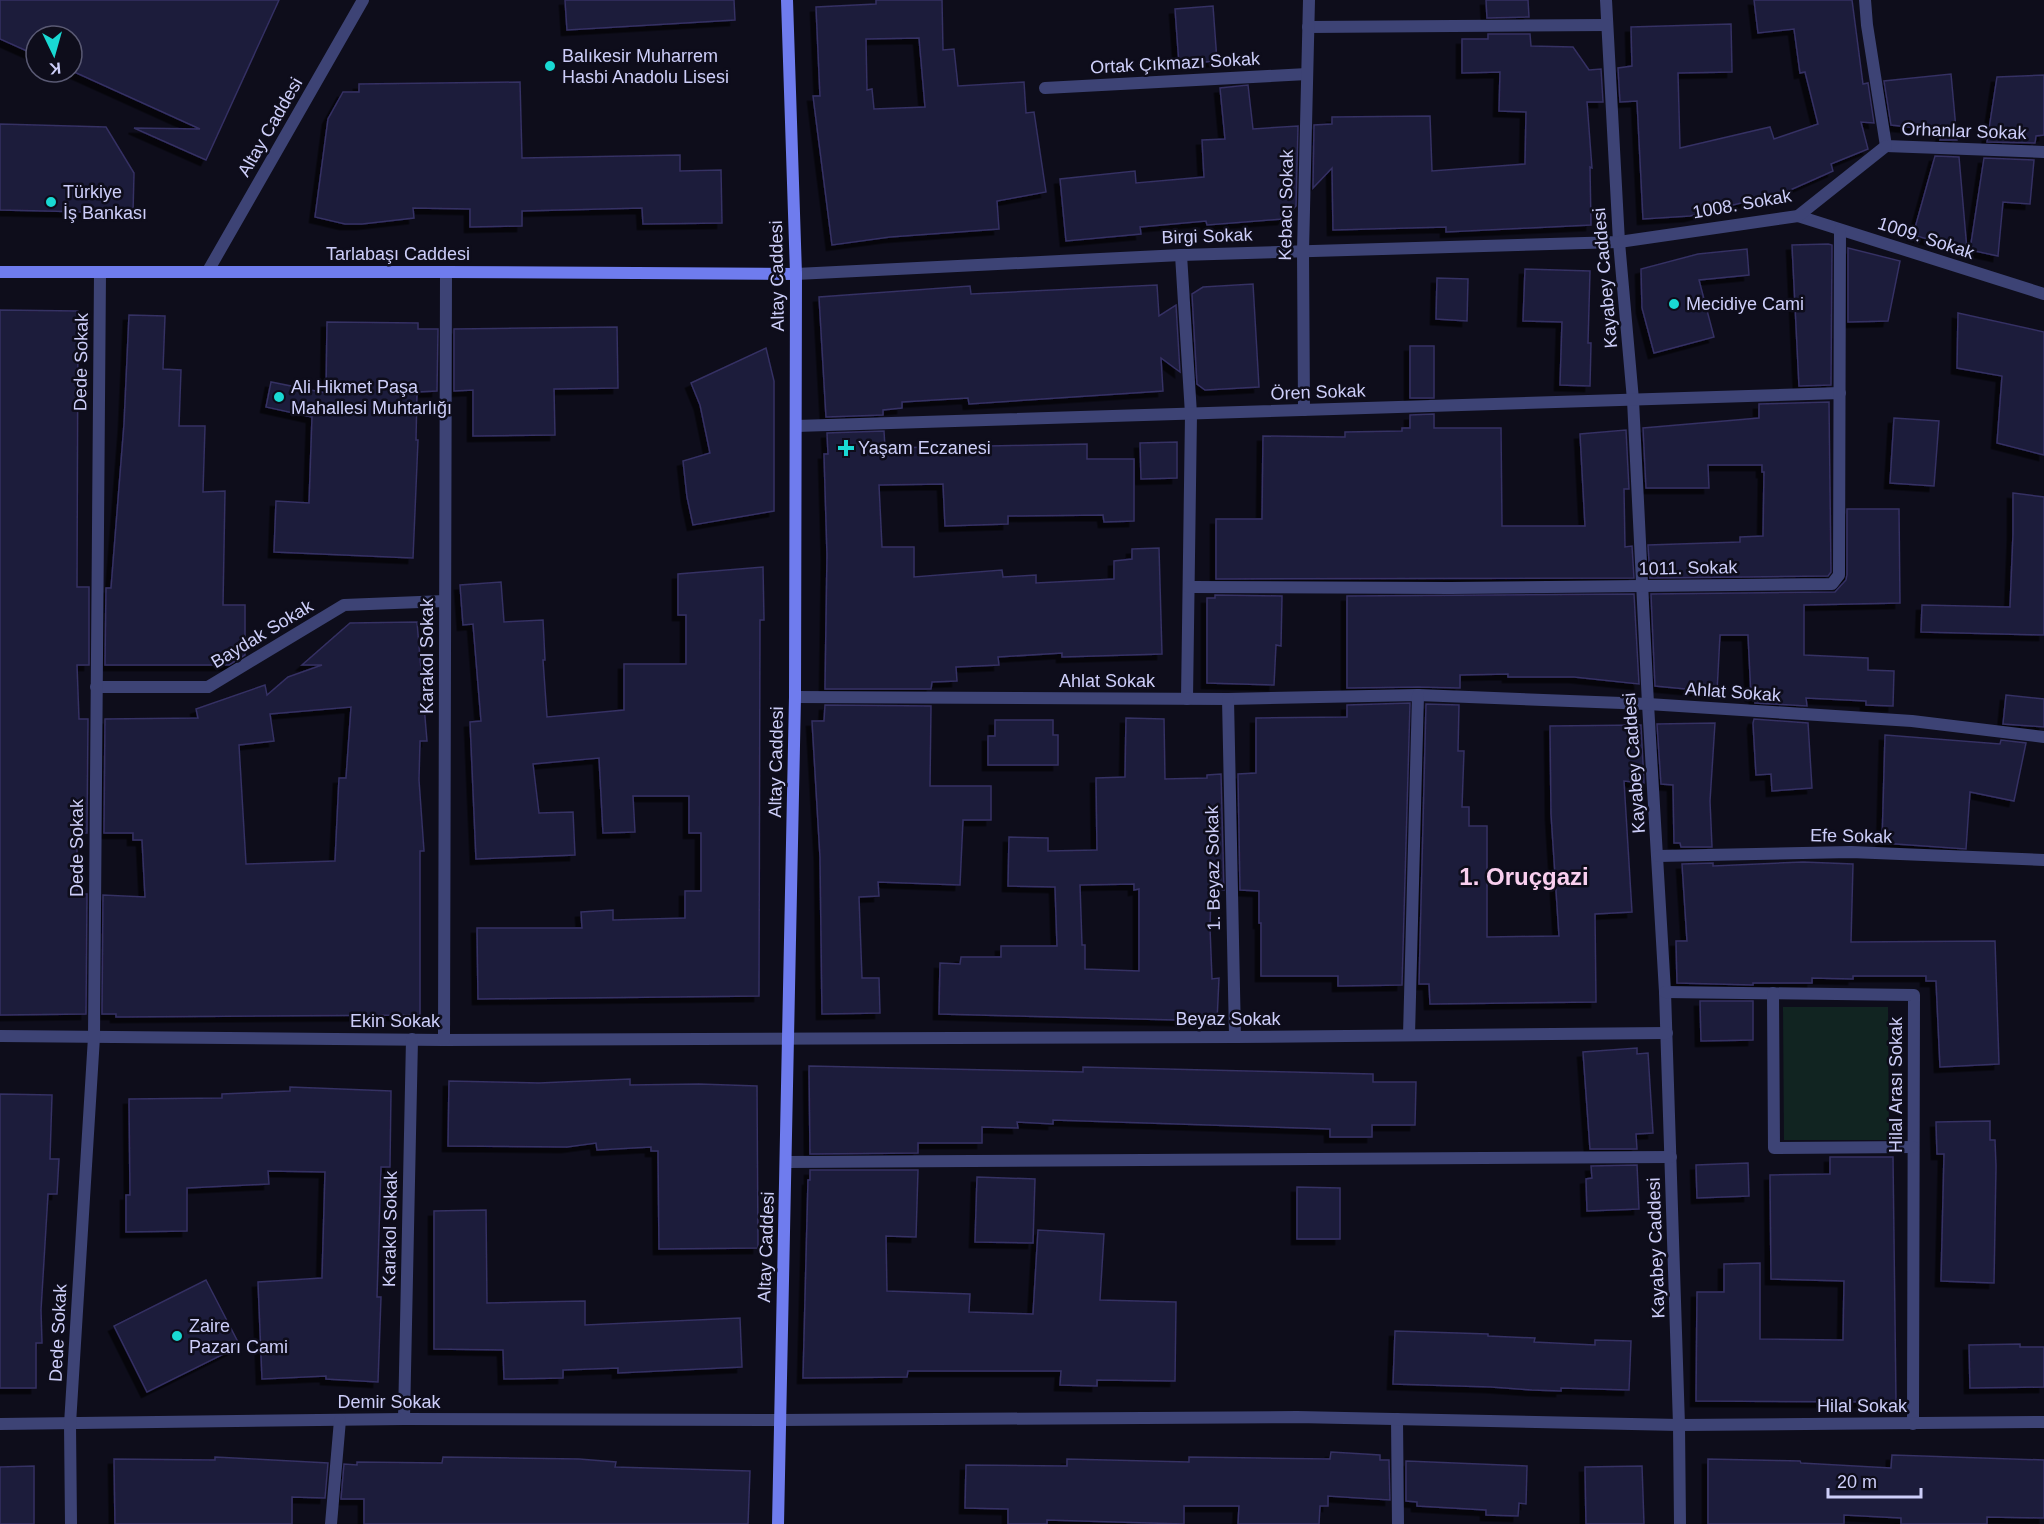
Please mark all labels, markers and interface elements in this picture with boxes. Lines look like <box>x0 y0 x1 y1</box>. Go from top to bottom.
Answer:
north arrow <box>24 24 84 84</box>
place label: Balıkesir Muharrem Hasbi Anadolu Lisesi <box>562 46 729 87</box>
street label: Ortak Çıkmazı Sokak <box>1090 49 1261 77</box>
text: K <box>48 59 62 77</box>
marker: Balıkesir Muharrem Hasbi Anadolu Lisesi <box>543 59 557 73</box>
street label: Altay Caddesi <box>234 74 306 180</box>
street label: Orhanlar Sokak <box>1901 119 2028 143</box>
street label: Kebacı Sokak <box>1275 148 1297 261</box>
place label: Türkiye İş Bankası <box>63 182 147 223</box>
street label: 1008. Sokak <box>1691 185 1794 223</box>
marker: Türkiye İş Bankası <box>44 195 58 209</box>
street label: Kayabey Caddesi <box>1589 207 1621 349</box>
street label: 1009. Sokak <box>1875 213 1978 263</box>
street label: Altay Caddesi <box>766 220 788 332</box>
street label: Birgi Sokak <box>1161 224 1254 248</box>
street label: Tarlabaşı Caddesi <box>326 244 470 264</box>
place label: Mecidiye Cami <box>1686 294 1804 314</box>
marker: Mecidiye Cami <box>1667 297 1681 311</box>
street label: Dede Sokak <box>70 312 92 411</box>
place label: Ali Hikmet Paşa Mahallesi Muhtarlığı <box>291 377 452 418</box>
street label: Ören Sokak <box>1270 380 1367 404</box>
marker: Ali Hikmet Paşa Mahallesi Muhtarlığı <box>272 390 286 404</box>
place label: Yaşam Eczanesi <box>858 438 991 458</box>
marker: Yaşam Eczanesi <box>839 441 853 455</box>
street label: 1011. Sokak <box>1638 557 1739 579</box>
street label: Baydak Sokak <box>208 595 317 672</box>
street label: Karakol Sokak <box>417 597 437 714</box>
street label: Ahlat Sokak <box>1059 671 1156 691</box>
street label: Ahlat Sokak <box>1684 679 1783 705</box>
street label: Kayabey Caddesi <box>1619 692 1649 834</box>
street label: Altay Caddesi <box>765 706 787 818</box>
street label: Dede Sokak <box>67 798 87 897</box>
street label: 1. Beyaz Sokak <box>1202 804 1224 931</box>
street label: Efe Sokak <box>1810 825 1893 847</box>
district label: 1. Oruçgazi <box>1459 863 1589 890</box>
street label: Beyaz Sokak <box>1175 1009 1282 1029</box>
street label: Ekin Sokak <box>350 1011 441 1031</box>
street label: Hilal Arası Sokak <box>1886 1016 1906 1153</box>
street label: Karakol Sokak <box>379 1170 401 1287</box>
street label: Kayabey Caddesi <box>1644 1177 1668 1319</box>
street label: Altay Caddesi <box>754 1191 778 1303</box>
street label: Dede Sokak <box>45 1283 71 1382</box>
place label: Zaire Pazarı Cami <box>189 1316 288 1357</box>
marker: Zaire Pazarı Cami <box>170 1329 184 1343</box>
street label: Demir Sokak <box>337 1392 442 1412</box>
street label: Hilal Sokak <box>1817 1396 1908 1416</box>
scale bar <box>1828 1461 1921 1499</box>
text: 20 m <box>1837 1472 1877 1492</box>

